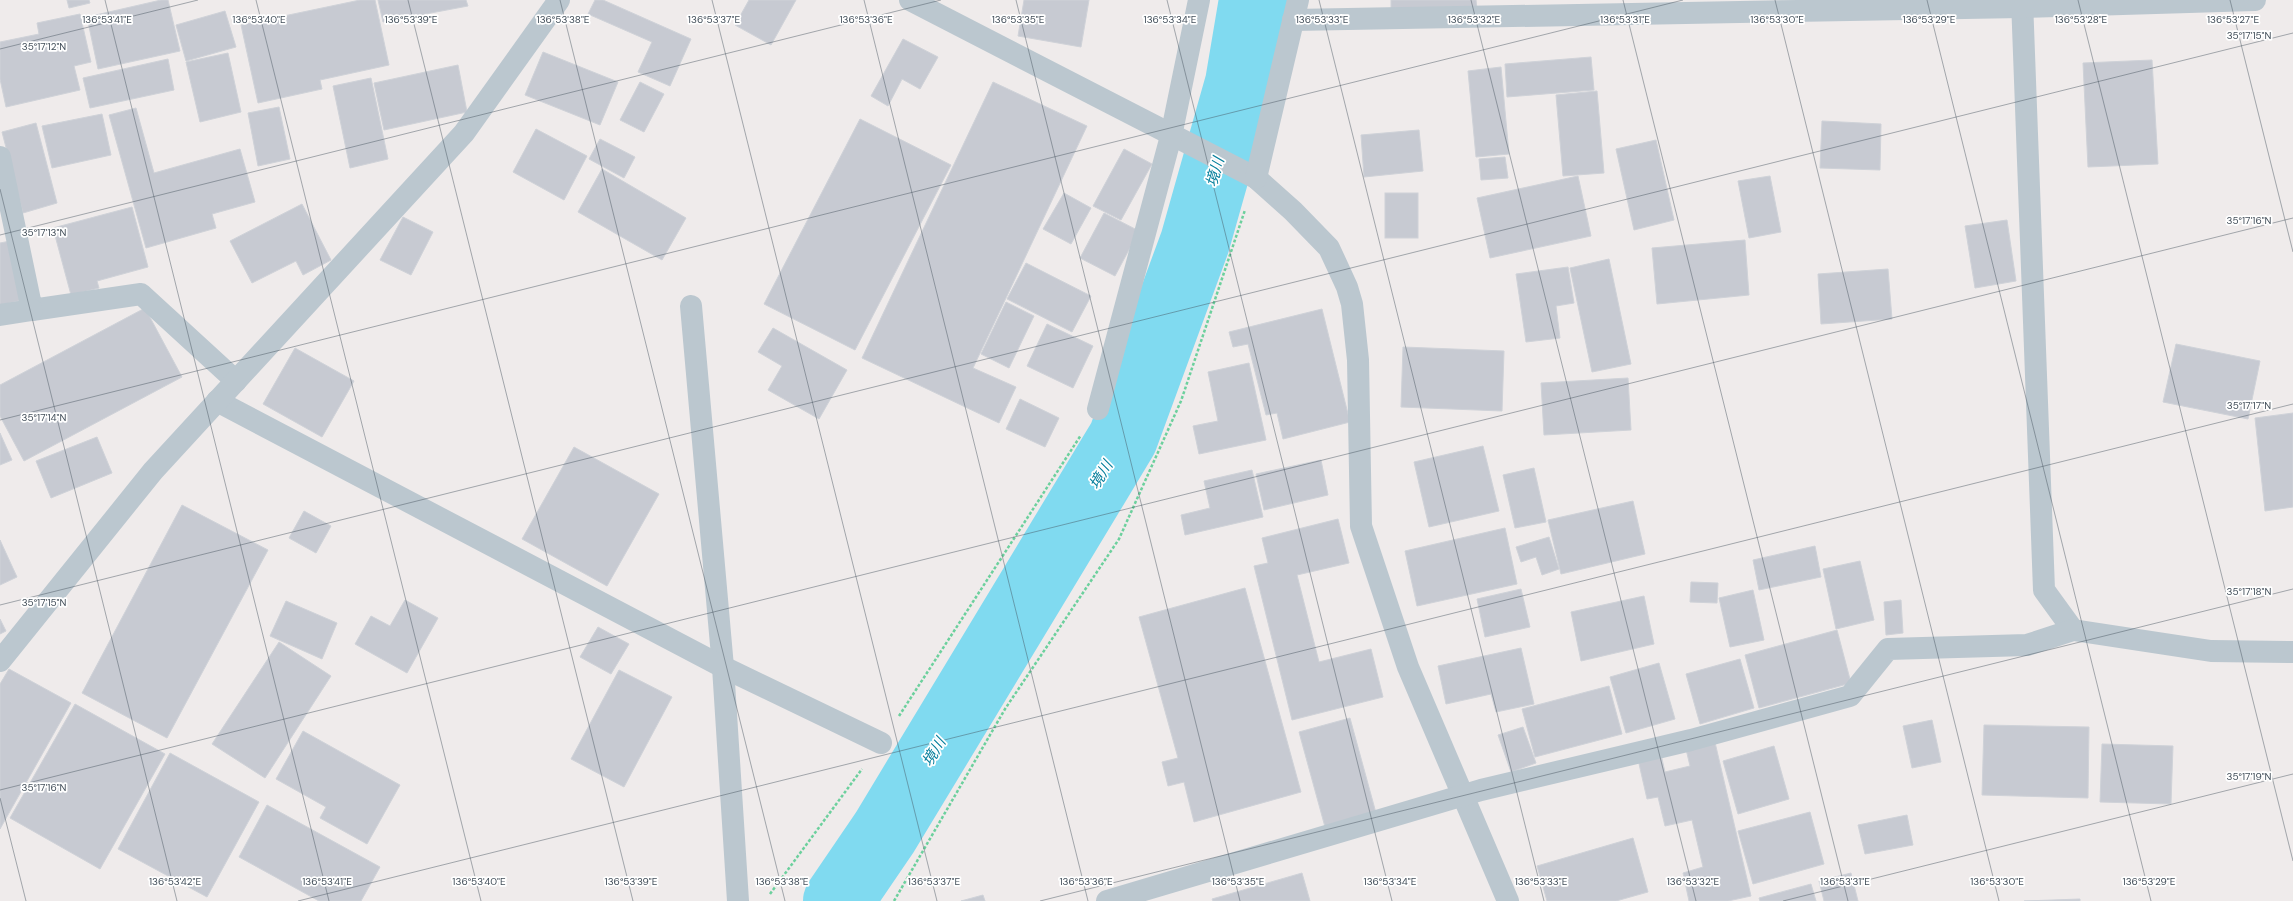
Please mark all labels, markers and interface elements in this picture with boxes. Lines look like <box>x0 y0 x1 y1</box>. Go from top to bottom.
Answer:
text: 136°53'41"E <box>82 13 132 26</box>
text: 136°53'40"E <box>232 13 286 26</box>
text: 136°53'39"E <box>385 13 438 26</box>
text: 136°53'38"E <box>537 13 590 26</box>
text: 136°53'37"E <box>688 13 740 26</box>
text: 136°53'36"E <box>839 13 893 26</box>
text: 136°53'35"E <box>992 13 1045 26</box>
text: 136°53'34"E <box>1144 13 1197 26</box>
text: 136°53'33"E <box>1296 13 1349 26</box>
text: 136°53'32"E <box>1448 13 1501 26</box>
text: 136°53'31"E <box>1600 13 1650 26</box>
text: 136°53'30"E <box>1750 13 1804 26</box>
text: 136°53'29"E <box>1903 13 1956 26</box>
text: 136°53'28"E <box>2055 13 2108 26</box>
text: 136°53'27"E <box>2207 13 2259 26</box>
text: 35°17'15"N <box>2227 29 2271 42</box>
text: 35°17'12"N <box>22 40 66 53</box>
water label: 境川 <box>1201 153 1229 189</box>
text: 35°17'16"N <box>2226 214 2272 227</box>
text: 35°17'13"N <box>22 226 66 239</box>
text: 35°17'17"N <box>2227 399 2271 412</box>
text: 35°17'14"N <box>22 411 66 424</box>
water label: 境川 <box>1085 455 1118 493</box>
text: 35°17'18"N <box>2227 585 2271 598</box>
text: 35°17'15"N <box>22 596 66 609</box>
water label: 境川 <box>918 732 951 770</box>
text: 35°17'19"N <box>2226 770 2272 783</box>
text: 35°17'16"N <box>21 781 67 794</box>
text: 136°53'42"E <box>149 875 201 888</box>
text: 136°53'41"E <box>302 875 352 888</box>
text: 136°53'40"E <box>452 875 506 888</box>
text: 136°53'39"E <box>605 875 658 888</box>
text: 136°53'38"E <box>756 875 809 888</box>
text: 136°53'37"E <box>908 875 960 888</box>
text: 136°53'36"E <box>1059 875 1113 888</box>
text: 136°53'35"E <box>1212 875 1265 888</box>
text: 136°53'34"E <box>1364 875 1417 888</box>
text: 136°53'33"E <box>1515 875 1568 888</box>
text: 136°53'32"E <box>1667 875 1720 888</box>
text: 136°53'31"E <box>1820 875 1870 888</box>
text: 136°53'30"E <box>1970 875 2024 888</box>
text: 136°53'29"E <box>2123 875 2176 888</box>

